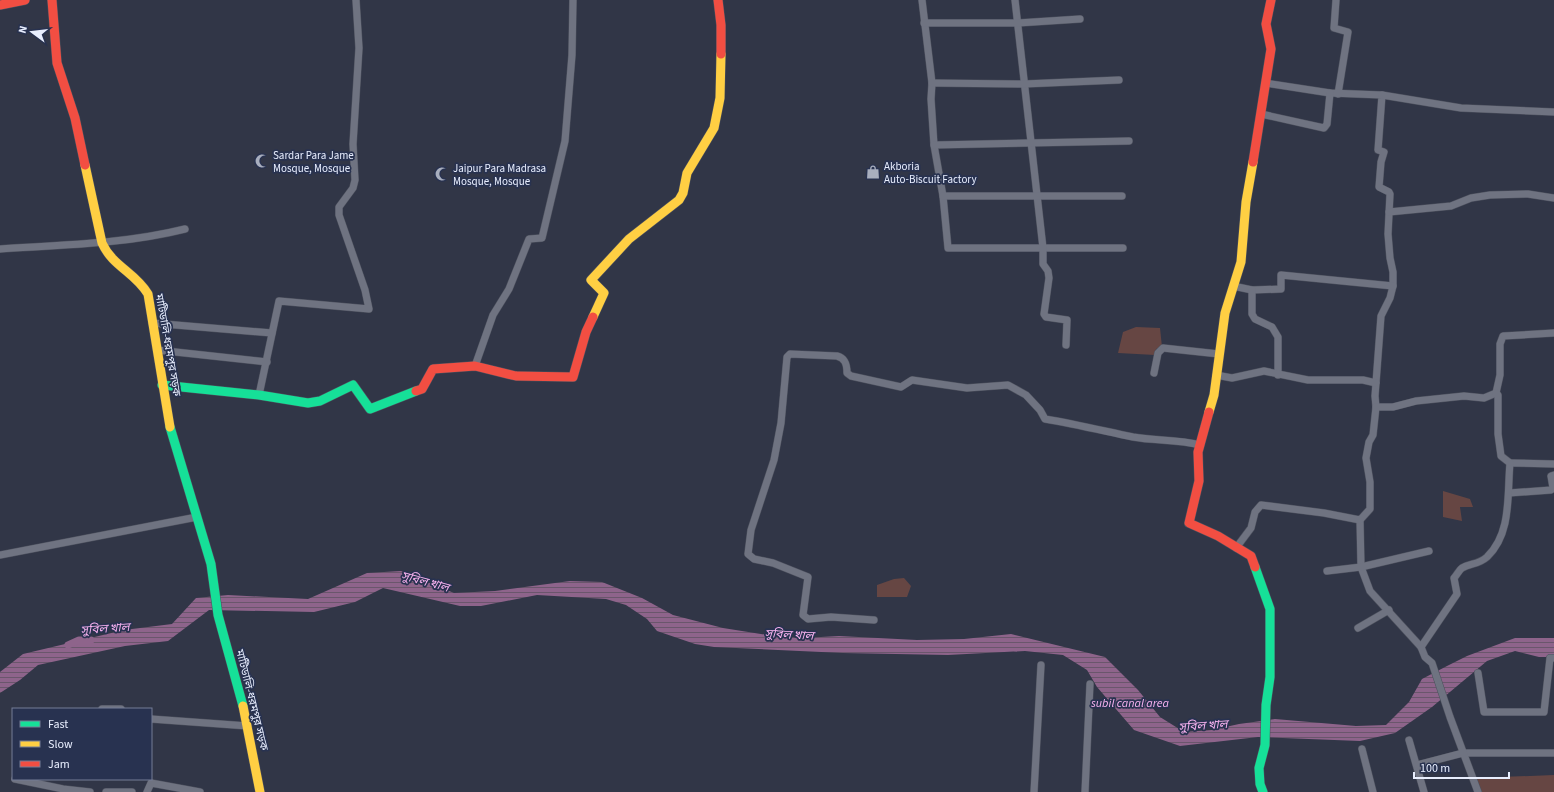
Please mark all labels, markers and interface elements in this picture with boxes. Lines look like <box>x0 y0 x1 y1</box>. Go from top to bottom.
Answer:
north arrow <box>12 12 52 52</box>
text: N <box>15 24 31 35</box>
place label: Sardar Para Jame Mosque, Mosque <box>273 148 354 176</box>
mosque icon: Sardar Para Jame Mosque, Mosque <box>254 153 270 169</box>
place label: Akboria Auto-Biscuit Factory <box>884 159 977 187</box>
place label: Jaipur Para Madrasa Mosque, Mosque <box>453 161 546 189</box>
shop icon: Akboria Auto-Biscuit Factory <box>865 164 881 180</box>
mosque icon: Jaipur Para Madrasa Mosque, Mosque <box>434 166 450 182</box>
street label: মাটিডালি-ধরমপুর সড়ক <box>151 292 184 398</box>
water label: সুবিল খাল <box>399 567 453 597</box>
water label: সুবিল খাল <box>80 619 132 639</box>
water label: সুবিল খাল <box>764 625 816 645</box>
street label: মাটিডালি-ধরমপুর সড়ক <box>232 647 272 752</box>
water label: subil canal area <box>1090 695 1170 712</box>
legend <box>12 708 152 780</box>
text: Fast <box>48 716 68 733</box>
water label: সুবিল খাল <box>1178 716 1230 736</box>
text: Slow <box>48 736 73 753</box>
scale bar <box>1414 754 1509 780</box>
text: Jam <box>48 756 70 773</box>
text: 100 m <box>1420 760 1450 777</box>

